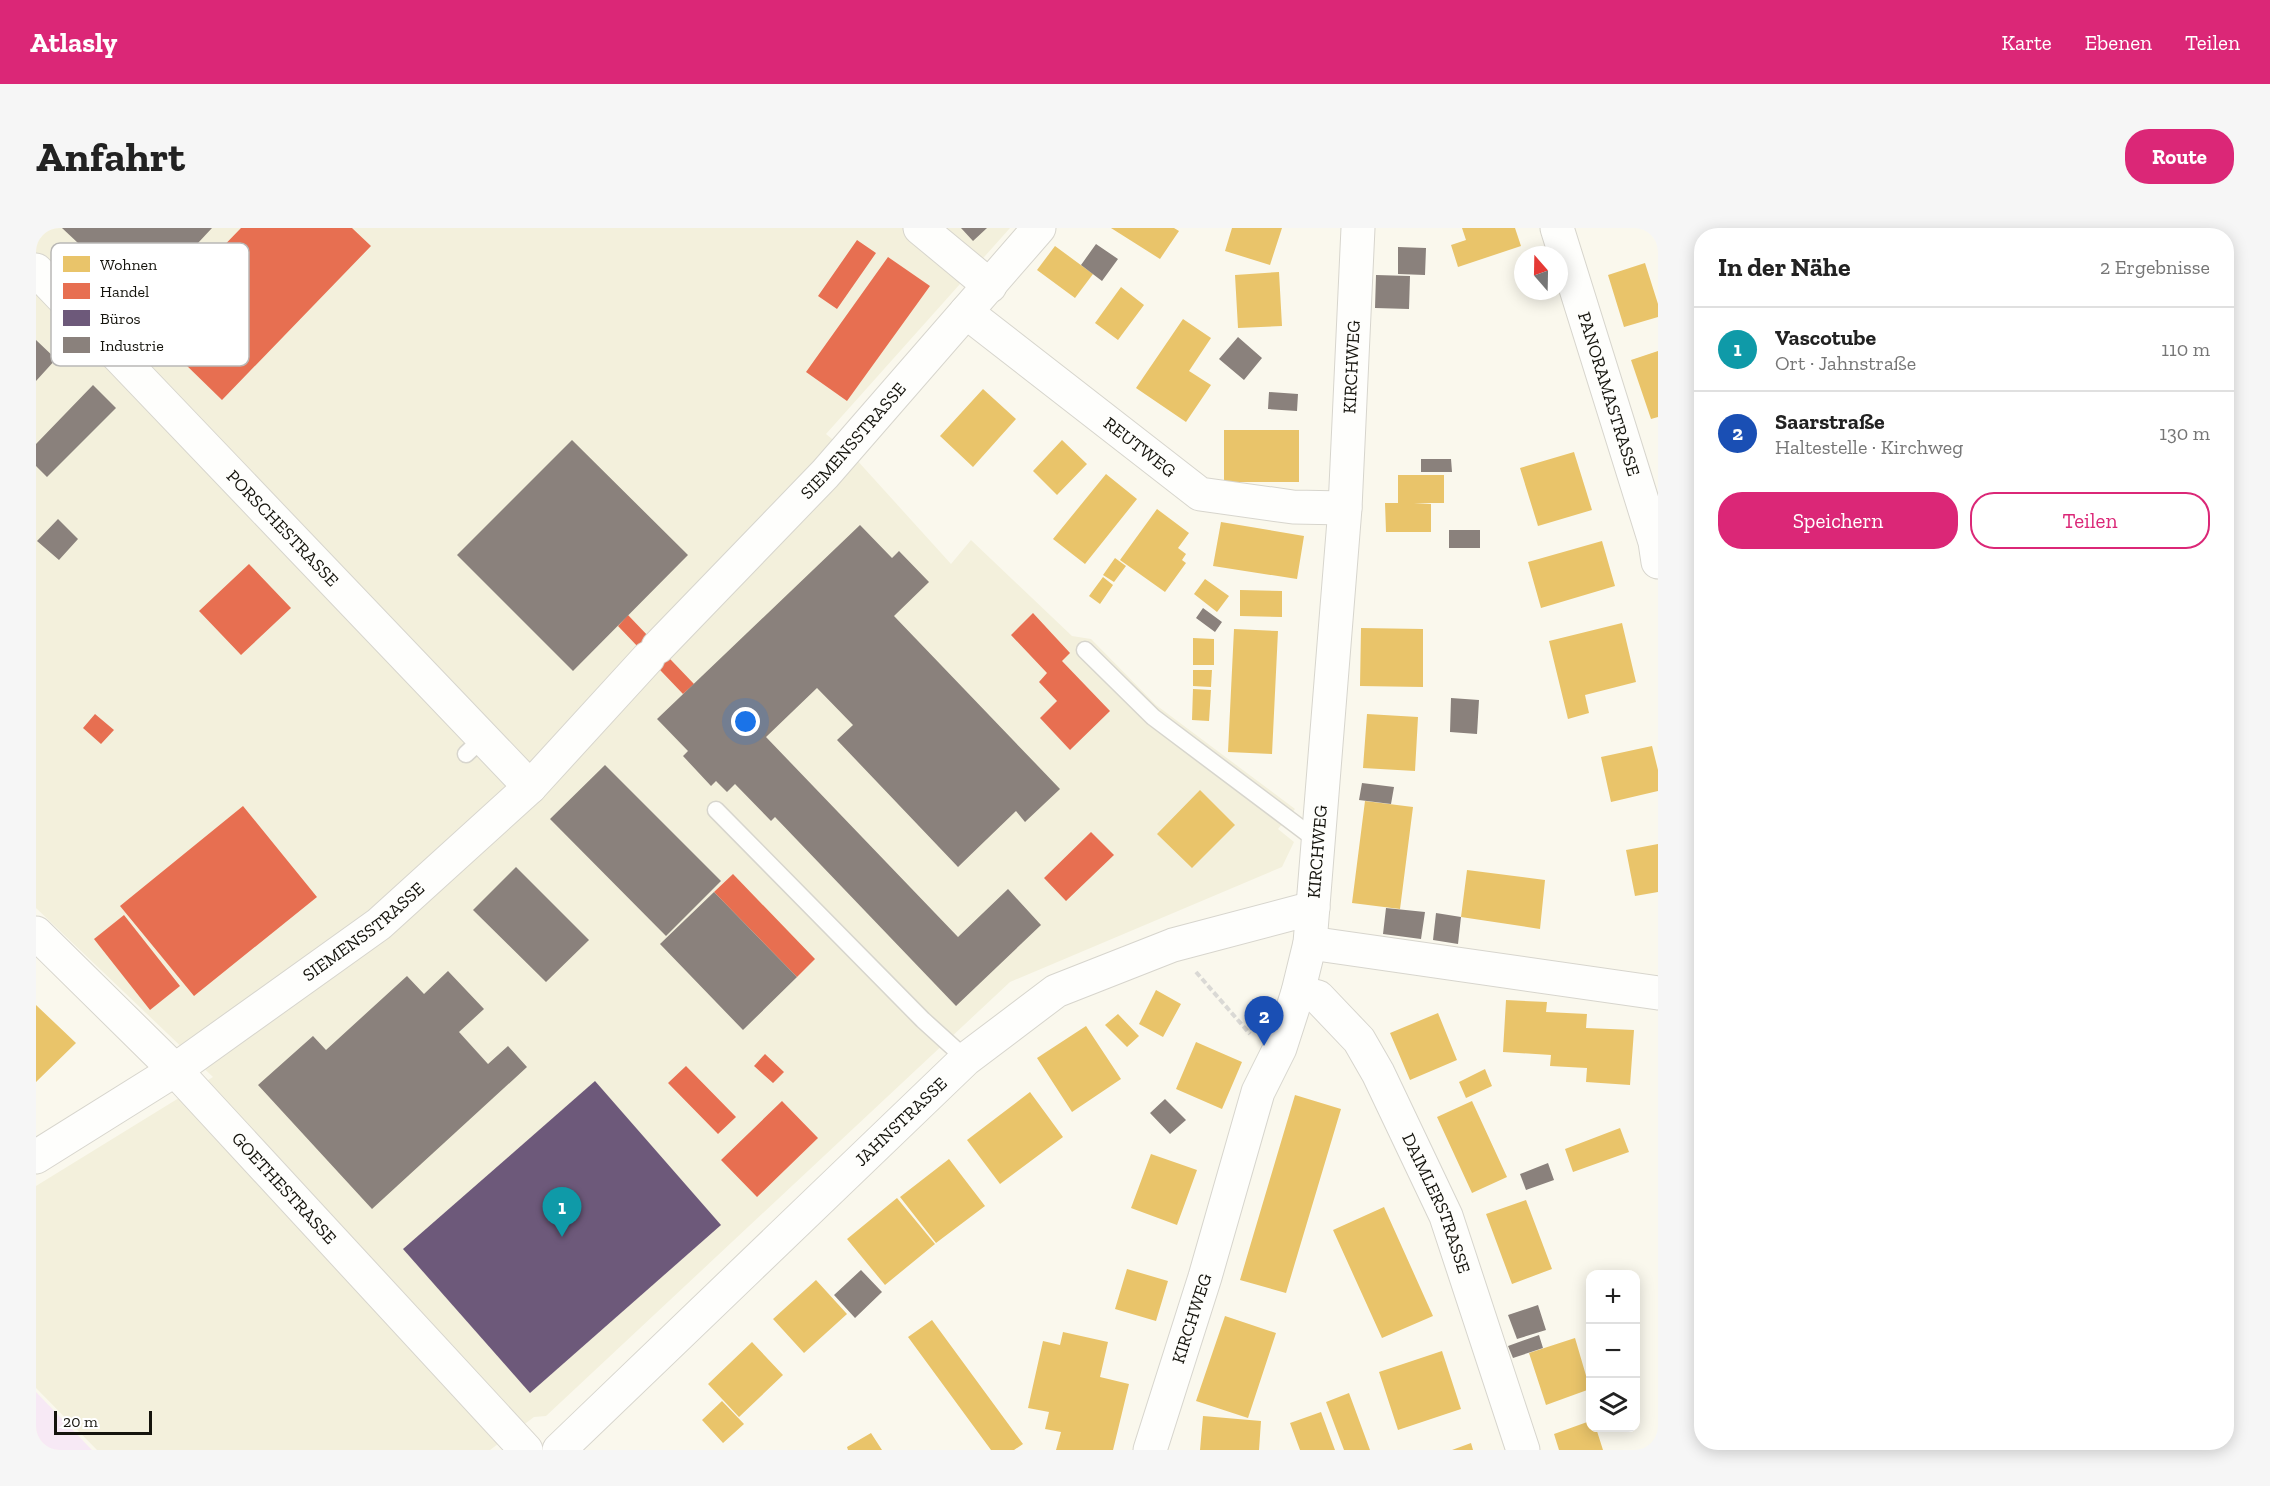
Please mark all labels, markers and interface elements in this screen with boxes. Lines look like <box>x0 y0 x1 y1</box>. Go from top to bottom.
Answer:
text: Atlasly <box>30 26 117 59</box>
text: Karte <box>2002 30 2052 55</box>
text: Ebenen <box>2085 30 2152 55</box>
text: Teilen <box>2185 30 2240 55</box>
button: Route <box>2125 129 2234 184</box>
text: Anfahrt <box>36 131 185 182</box>
legend <box>51 243 249 366</box>
north arrow <box>1514 246 1568 300</box>
text: In der Nähe <box>1718 251 1850 283</box>
text: Wohnen <box>100 255 158 274</box>
text: 2 Ergebnisse <box>2100 255 2210 279</box>
text: Handel <box>100 282 149 301</box>
text: Büros <box>100 309 141 328</box>
street label: PANORAMASTRASSE <box>1573 309 1645 479</box>
street label: KIRCHWEG <box>1338 320 1365 414</box>
text: Vascotube <box>1775 324 1876 351</box>
text: Industrie <box>100 336 164 355</box>
text: 1 <box>1733 337 1742 361</box>
text: 110 m <box>2161 337 2210 361</box>
text: Ort · Jahnstraße <box>1775 351 1916 375</box>
street label: SIEMENSSTRASSE <box>796 378 911 504</box>
text: Saarstraße <box>1775 408 1885 435</box>
street label: REUTWEG <box>1099 412 1180 482</box>
text: 2 <box>1732 421 1743 445</box>
text: 130 m <box>2159 421 2210 445</box>
text: Haltestelle · Kirchweg <box>1775 435 1963 459</box>
street label: PORSCHESTRASSE <box>222 465 343 591</box>
button: Speichern <box>1718 492 1958 549</box>
button: Teilen <box>1970 492 2210 549</box>
your location <box>731 707 760 736</box>
street label: KIRCHWEG <box>1303 804 1332 899</box>
street label: SIEMENSSTRASSE <box>298 877 429 986</box>
pin: 2 <box>1244 996 1284 1046</box>
street label: JAHNSTRASSE <box>850 1072 952 1171</box>
street label: GOETHESTRASSE <box>227 1128 341 1249</box>
street label: DAIMLERSTRASSE <box>1397 1129 1475 1276</box>
pin: 1 <box>542 1188 582 1237</box>
map controls <box>1586 1270 1640 1432</box>
button: + <box>1586 1270 1640 1324</box>
street label: KIRCHWEG <box>1167 1271 1216 1366</box>
button: − <box>1586 1324 1640 1378</box>
button: layers <box>1586 1378 1640 1432</box>
scale bar <box>54 1408 152 1436</box>
text: 20 m <box>63 1412 98 1431</box>

